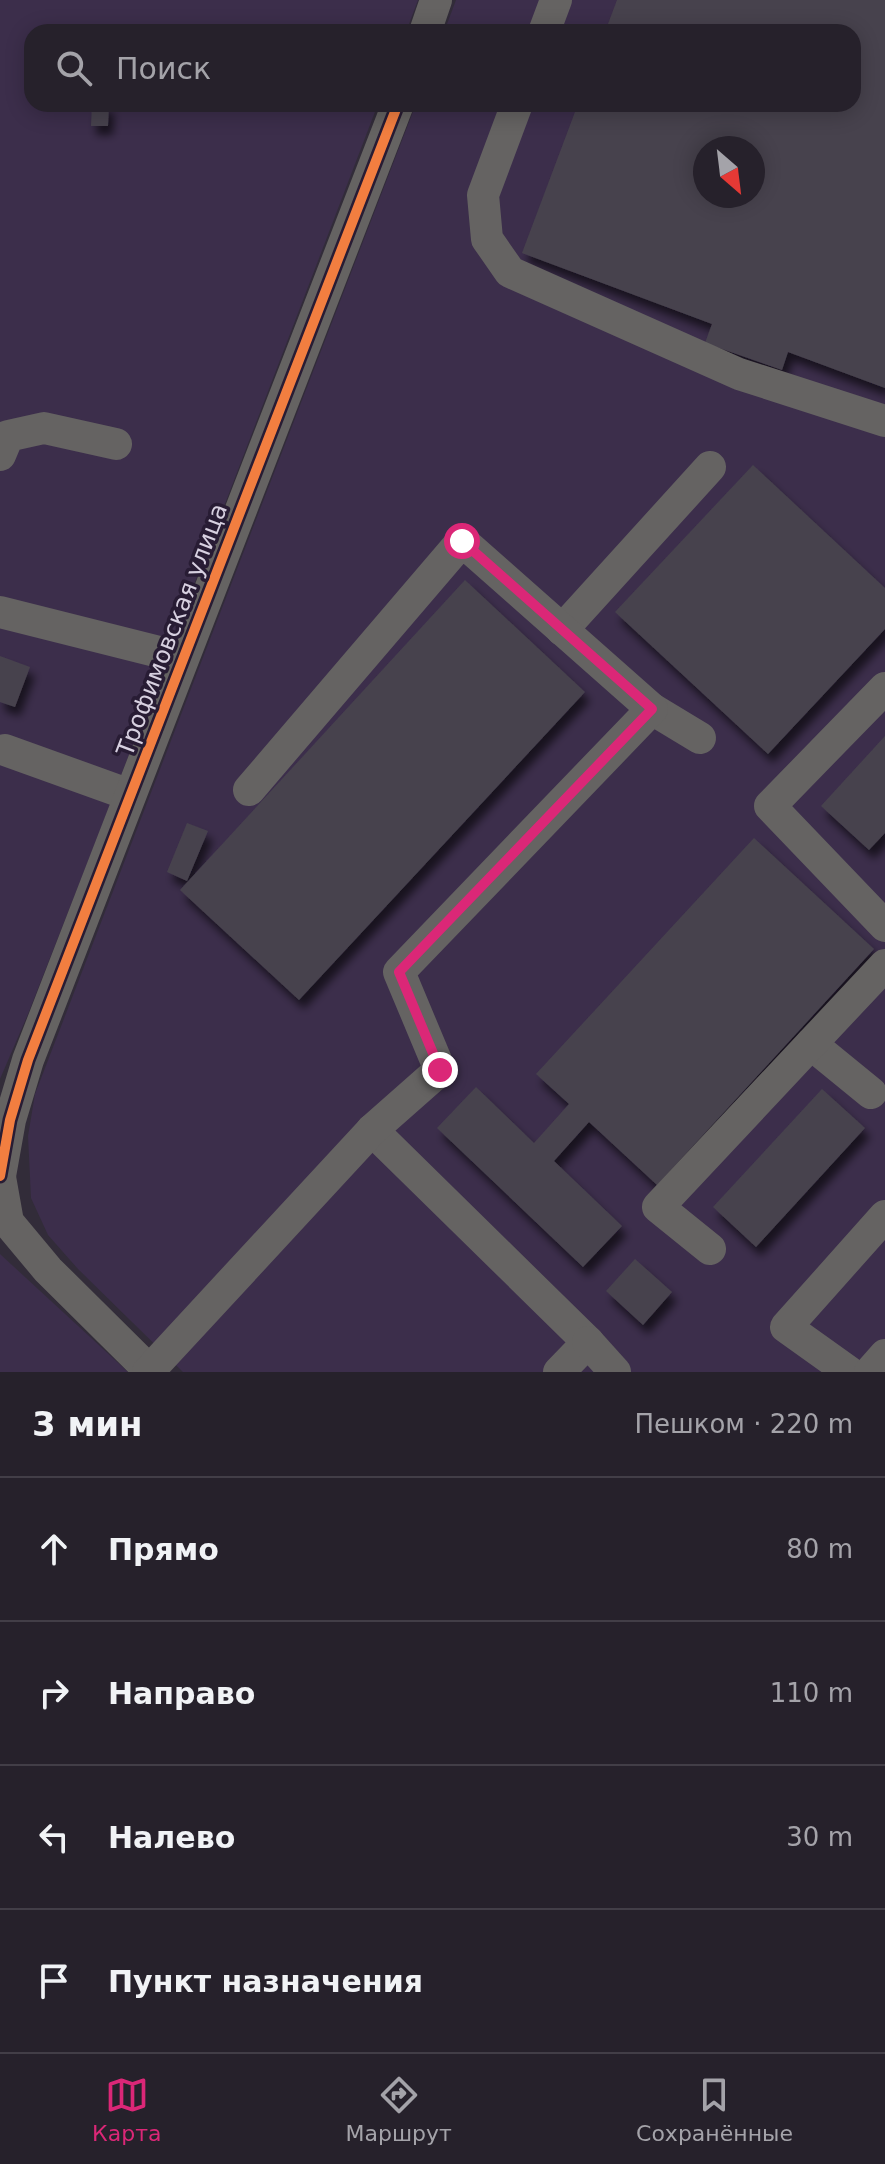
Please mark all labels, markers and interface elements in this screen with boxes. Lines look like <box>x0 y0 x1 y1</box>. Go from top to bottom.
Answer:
search box <box>24 24 861 112</box>
icon: search <box>52 46 96 90</box>
text: Поиск <box>116 51 211 86</box>
north arrow <box>693 136 765 208</box>
street label: Трофимовская улица <box>110 500 233 761</box>
route start <box>444 523 480 559</box>
route end <box>422 1052 458 1088</box>
text: 3 мин <box>32 1404 143 1444</box>
text: Пешком · 220 m <box>634 1409 853 1439</box>
icon: ahead <box>32 1527 76 1571</box>
text: Прямо <box>108 1532 219 1567</box>
text: 80 m <box>786 1534 853 1564</box>
icon: right <box>32 1671 76 1715</box>
text: Направо <box>108 1676 255 1711</box>
text: 110 m <box>770 1678 853 1708</box>
icon: left <box>32 1815 76 1859</box>
text: Налево <box>108 1820 235 1855</box>
text: 30 m <box>786 1822 853 1852</box>
icon: arrive <box>32 1959 76 2003</box>
text: Пункт назначения <box>108 1964 423 1999</box>
tab: Карта <box>92 2073 161 2146</box>
tab: Маршрут <box>346 2073 452 2146</box>
tab: Сохранённые <box>636 2073 793 2146</box>

